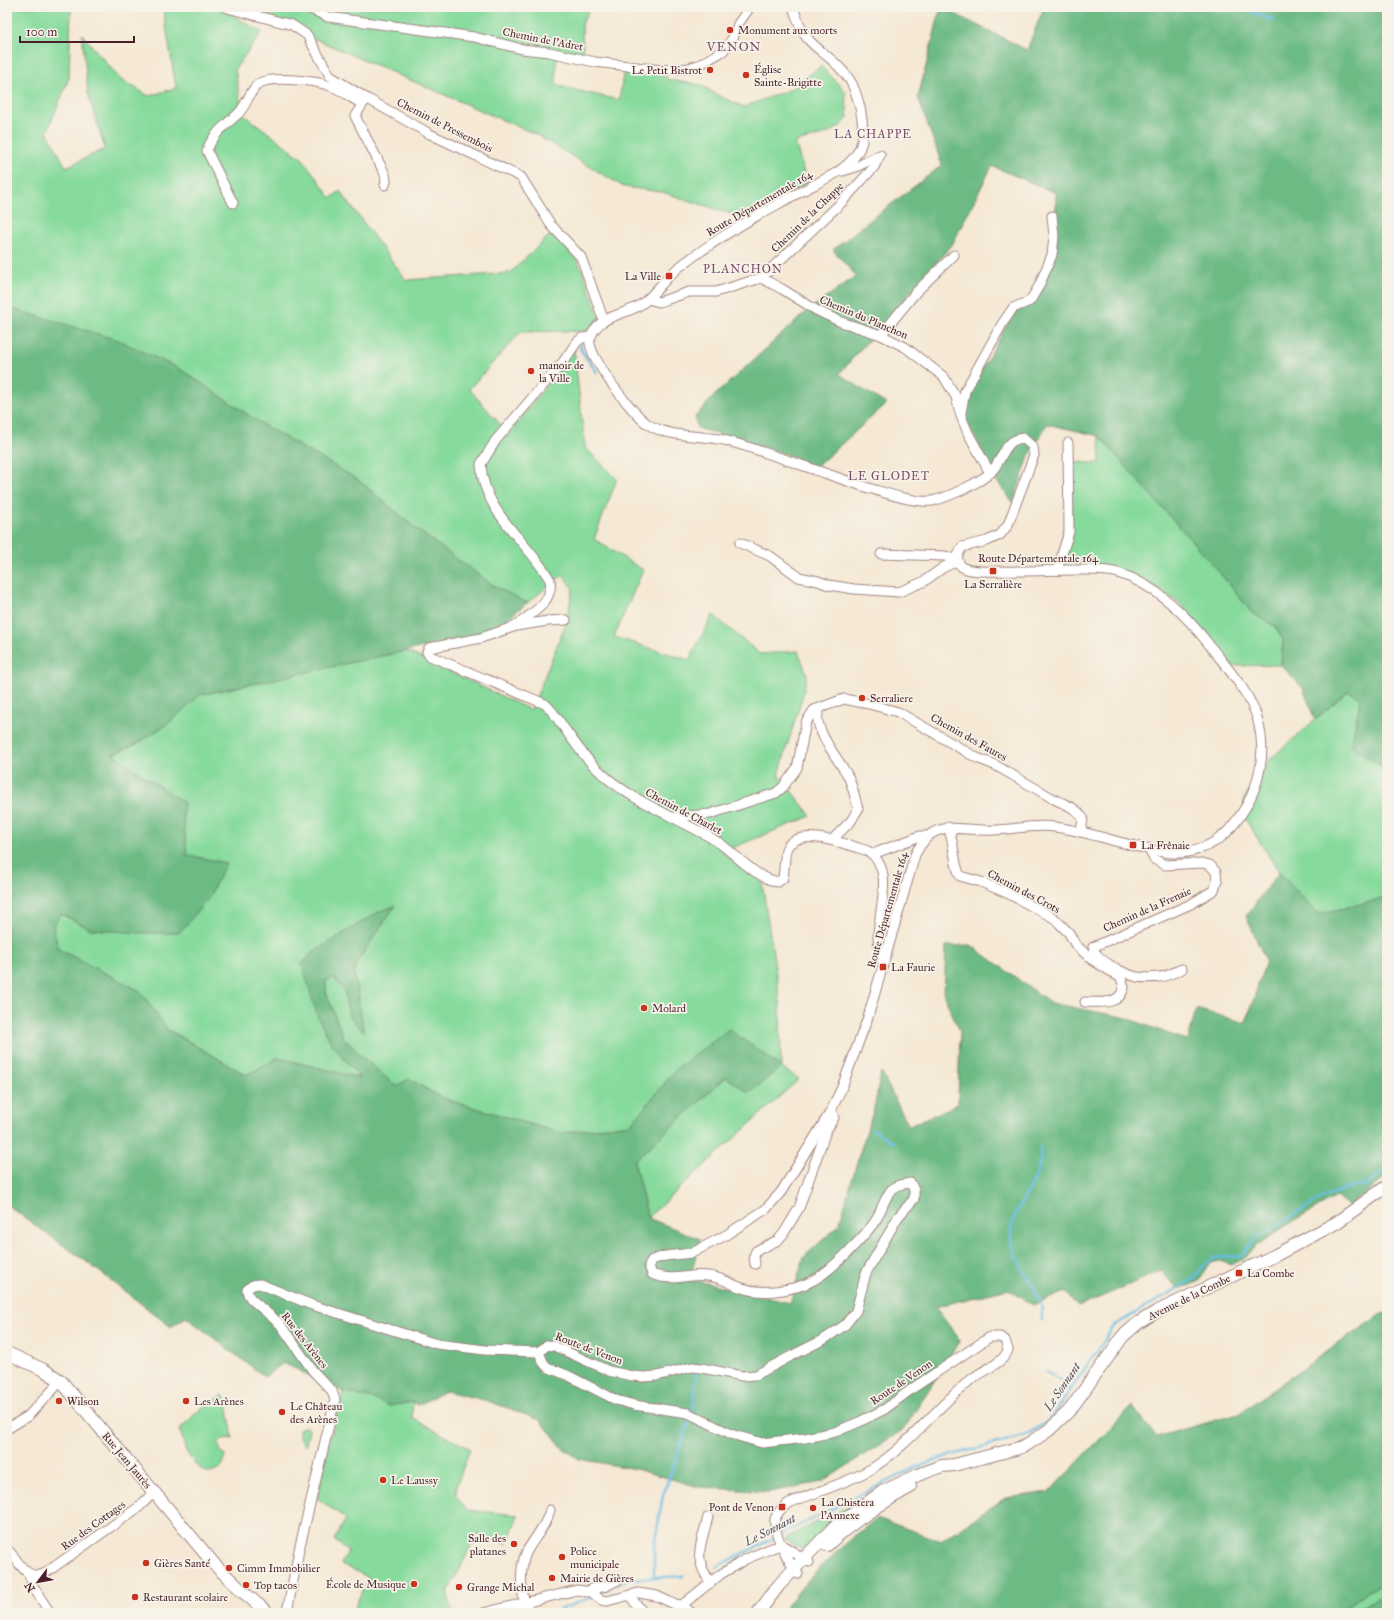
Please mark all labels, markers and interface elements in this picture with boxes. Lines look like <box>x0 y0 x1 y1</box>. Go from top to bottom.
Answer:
scale bar <box>20 18 134 44</box>
place label: Monument aux morts <box>738 24 837 37</box>
text: 100 m <box>26 25 57 39</box>
street label: Chemin de l'Adret <box>501 25 584 54</box>
marker: Monument aux morts <box>725 25 735 35</box>
district label: VENON <box>705 39 762 55</box>
place label: Église Sainte-Brigitte <box>754 62 822 89</box>
place label: Le Petit Bistrot <box>631 64 702 77</box>
marker: Le Petit Bistrot <box>705 65 715 75</box>
marker: Église Sainte-Brigitte <box>741 70 751 80</box>
street label: Chemin de Pressembois <box>395 96 495 155</box>
district label: LA CHAPPE <box>834 127 912 141</box>
street label: Route Départementale 164 <box>704 167 815 239</box>
street label: Chemin de la Chappe <box>769 179 846 255</box>
district label: PLANCHON <box>703 262 783 276</box>
place label: La Ville <box>625 270 661 283</box>
marker: La Ville <box>664 271 674 281</box>
street label: Chemin du Planchon <box>818 293 910 342</box>
place label: manoir de la Ville <box>539 359 585 385</box>
marker: manoir de la Ville <box>526 366 536 376</box>
district label: LE GLODET <box>848 469 930 483</box>
street label: Route Départementale 164 <box>978 552 1099 565</box>
marker: La Serralière <box>988 566 998 576</box>
place label: La Serralière <box>964 578 1022 591</box>
place label: Serraliere <box>870 692 913 705</box>
marker: Serraliere <box>857 693 867 703</box>
street label: Chemin des Faures <box>928 711 1009 764</box>
street label: Chemin de Charlet <box>643 786 724 837</box>
place label: La Frênaie <box>1141 839 1190 852</box>
marker: La Frênaie <box>1128 840 1138 850</box>
street label: Route Départementale 164 <box>865 850 911 970</box>
street label: Chemin des Crots <box>985 867 1062 916</box>
street label: Chemin de la Frenaie <box>1101 884 1194 935</box>
place label: La Faurie <box>891 961 936 974</box>
marker: La Faurie <box>878 962 888 972</box>
place label: Molard <box>652 1002 686 1015</box>
marker: Molard <box>639 1003 649 1013</box>
place label: La Combe <box>1247 1267 1295 1280</box>
marker: La Combe <box>1234 1268 1244 1278</box>
street label: Avenue de la Combe <box>1145 1272 1233 1323</box>
street label: Rue des Arènes <box>279 1310 331 1371</box>
street label: Route de Venon <box>553 1330 625 1367</box>
street label: Route de Venon <box>868 1357 935 1408</box>
water label: Le Sonnant <box>1040 1359 1084 1415</box>
place label: Wilson <box>67 1395 99 1408</box>
place label: Les Arènes <box>194 1395 244 1408</box>
marker: Wilson <box>54 1396 64 1406</box>
marker: Les Arènes <box>181 1396 191 1406</box>
place label: Le Château des Arènes <box>290 1400 342 1426</box>
marker: Le Château des Arènes <box>277 1407 287 1417</box>
street label: Rue Jean Jaurès <box>99 1429 154 1492</box>
place label: Le Laussy <box>391 1474 439 1487</box>
marker: Le Laussy <box>378 1475 388 1485</box>
place label: La Chistera l’Annexe <box>821 1496 874 1522</box>
street label: Rue des Cottages <box>59 1498 128 1553</box>
place label: Pont de Venon <box>709 1501 774 1514</box>
marker: Pont de Venon <box>777 1502 787 1512</box>
marker: La Chistera l’Annexe <box>808 1503 818 1513</box>
water label: Le Sonnant <box>741 1511 799 1549</box>
place label: Salle des platanes <box>468 1532 506 1558</box>
marker: Salle des platanes <box>509 1539 519 1549</box>
place label: Police municipale <box>570 1545 620 1571</box>
marker: Police municipale <box>557 1552 567 1562</box>
place label: Gières Santé <box>154 1557 210 1570</box>
marker: Gières Santé <box>141 1558 151 1568</box>
north arrow <box>18 1562 58 1602</box>
place label: Cimm Immobilier <box>237 1562 321 1575</box>
marker: Cimm Immobilier <box>224 1563 234 1573</box>
place label: Mairie de Gières <box>560 1572 634 1585</box>
marker: Mairie de Gières <box>547 1573 557 1583</box>
place label: École de Musique <box>326 1577 406 1592</box>
text: N <box>22 1579 38 1594</box>
place label: Top tacos <box>254 1579 297 1592</box>
marker: École de Musique <box>409 1579 419 1589</box>
marker: Top tacos <box>241 1580 251 1590</box>
place label: Grange Michal <box>467 1581 535 1594</box>
marker: Grange Michal <box>454 1582 464 1592</box>
place label: Restaurant scolaire <box>143 1591 229 1604</box>
marker: Restaurant scolaire <box>130 1592 140 1602</box>

